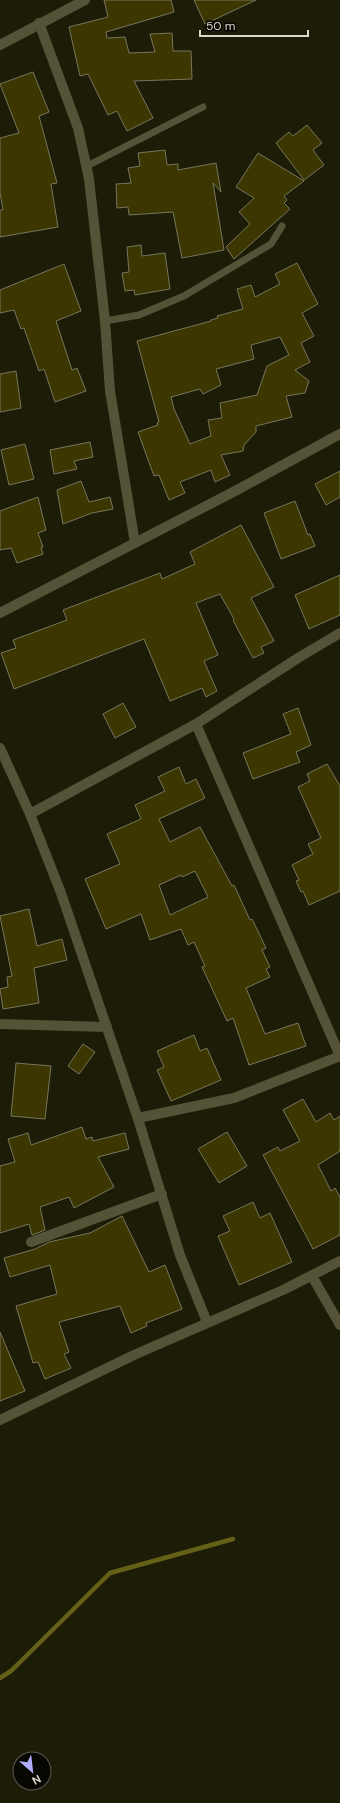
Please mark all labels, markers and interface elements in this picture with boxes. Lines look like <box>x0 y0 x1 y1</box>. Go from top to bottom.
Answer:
scale bar <box>200 12 308 38</box>
text: 50 m <box>206 18 235 34</box>
north arrow <box>12 1751 52 1791</box>
text: N <box>30 1772 44 1788</box>

